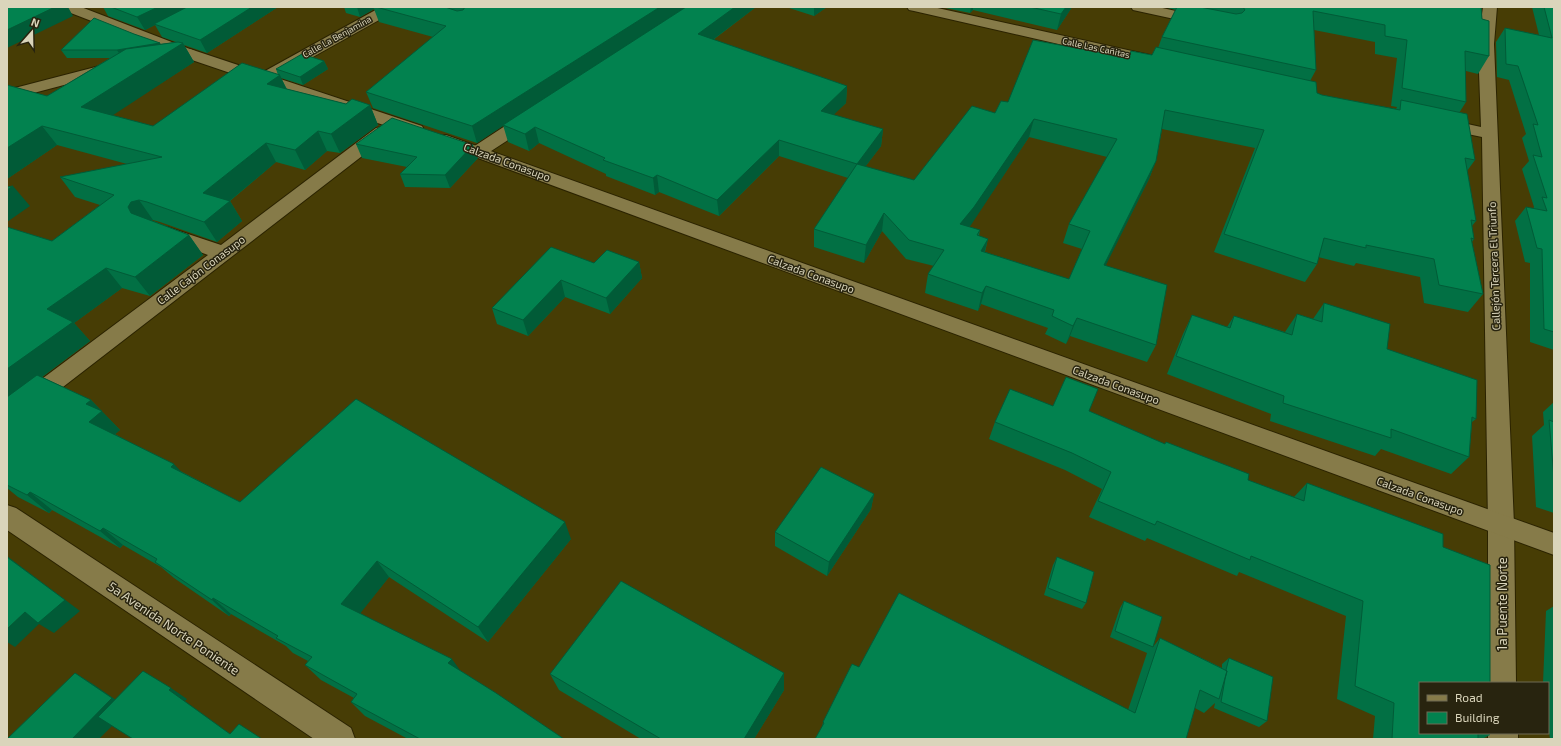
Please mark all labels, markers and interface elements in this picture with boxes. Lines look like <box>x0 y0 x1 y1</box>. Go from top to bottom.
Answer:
north arrow <box>12 12 52 52</box>
street label: Calle La Benjamina <box>300 13 373 60</box>
text: N <box>30 15 42 30</box>
street label: Calle Las Cañitas <box>1061 35 1131 60</box>
street label: Calzada Conasupo <box>462 140 552 183</box>
street label: Callejón Tercera El Triunfo <box>1485 201 1503 331</box>
street label: Calle Cajón Conasupo <box>154 232 248 308</box>
street label: Calzada Conasupo <box>766 252 856 295</box>
street label: Calzada Conasupo <box>1071 363 1161 406</box>
street label: Calzada Conasupo <box>1375 474 1465 517</box>
street label: 1a Puente Norte <box>1494 557 1510 651</box>
street label: 5a Avenida Norte Poniente <box>105 578 243 678</box>
legend <box>1419 682 1549 734</box>
text: Road <box>1455 690 1483 704</box>
text: Building <box>1455 710 1500 724</box>

